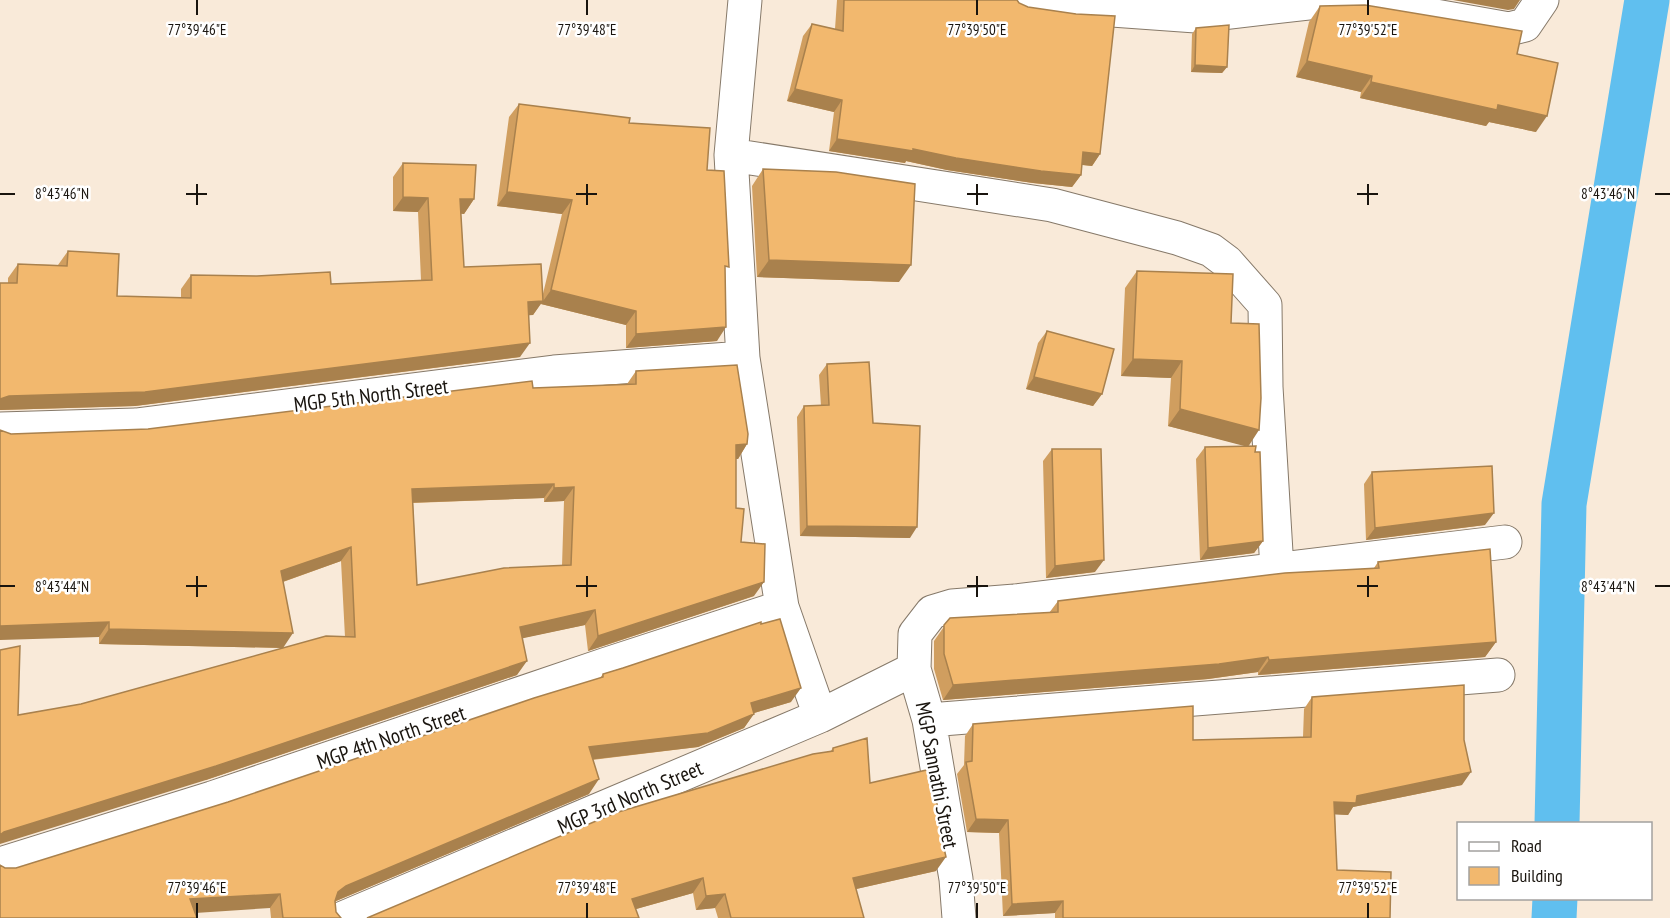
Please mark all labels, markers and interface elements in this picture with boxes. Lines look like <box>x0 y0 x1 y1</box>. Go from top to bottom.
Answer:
text: 77°39'46"E <box>167 20 227 39</box>
text: 77°39'48"E <box>557 20 617 39</box>
text: 77°39'50"E <box>947 20 1007 39</box>
text: 77°39'52"E <box>1338 20 1398 39</box>
text: 8°43'46"N <box>35 184 89 203</box>
text: 8°43'46"N <box>1581 184 1635 203</box>
street label: MGP 5th North Street <box>292 372 450 418</box>
text: 8°43'44"N <box>35 577 89 596</box>
text: 8°43'44"N <box>1581 577 1635 596</box>
street label: MGP 4th North Street <box>313 699 469 775</box>
street label: MGP Sannathi Street <box>910 699 964 851</box>
street label: MGP 3rd North Street <box>553 754 707 840</box>
legend <box>1457 822 1652 900</box>
text: Road <box>1511 834 1542 857</box>
text: Building <box>1511 864 1563 887</box>
text: 77°39'46"E <box>167 878 227 897</box>
text: 77°39'48"E <box>557 878 617 897</box>
text: 77°39'50"E <box>947 878 1007 897</box>
text: 77°39'52"E <box>1338 878 1398 897</box>

